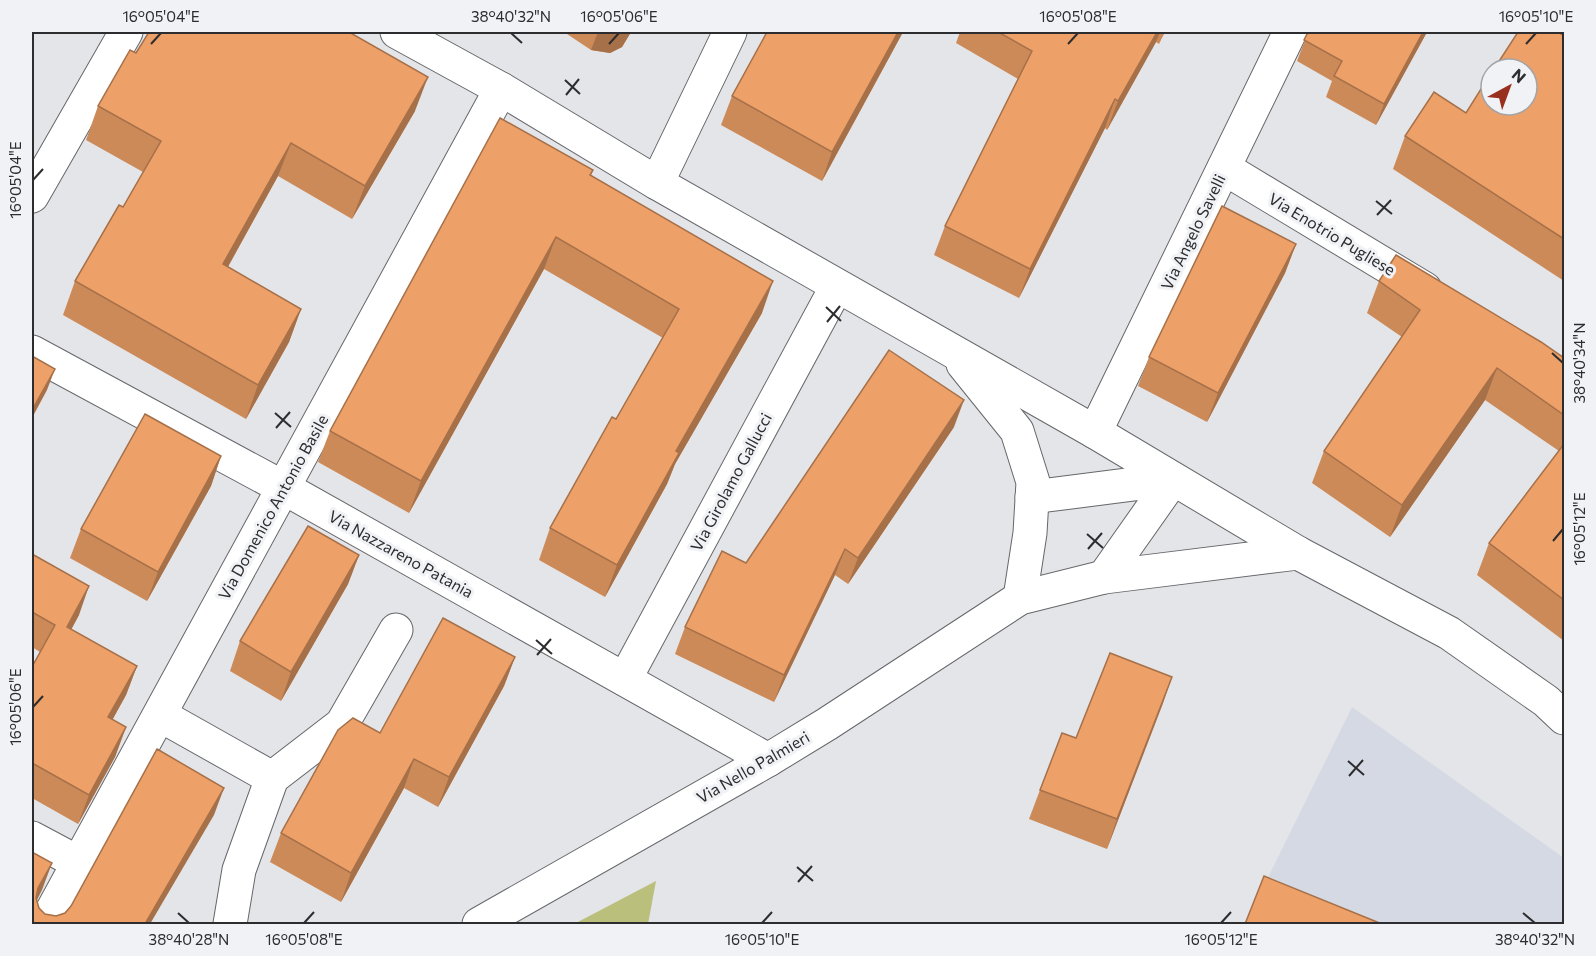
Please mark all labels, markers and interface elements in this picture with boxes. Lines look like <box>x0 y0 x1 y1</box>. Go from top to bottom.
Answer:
text: 16°05'04"E <box>122 7 200 25</box>
text: 38°40'32"N <box>471 7 551 25</box>
text: 16°05'06"E <box>580 7 658 25</box>
text: 16°05'08"E <box>1039 7 1117 25</box>
text: 16°05'10"E <box>1499 7 1573 25</box>
north arrow <box>1479 57 1539 117</box>
text: N <box>1508 64 1530 86</box>
text: 16°05'04"E <box>6 141 24 219</box>
street label: Via Angelo Savelli <box>1156 171 1229 293</box>
street label: Via Enotrio Pugliese <box>1266 188 1399 279</box>
text: 38°40'34"N <box>1570 323 1588 403</box>
street label: Via Girolamo Gallucci <box>686 409 775 554</box>
street label: Via Domenico Antonio Basile <box>214 411 331 603</box>
text: 16°05'12"E <box>1570 492 1588 566</box>
street label: Via Nazzareno Patania <box>326 506 477 601</box>
text: 16°05'06"E <box>6 668 24 746</box>
street label: Via Nello Palmieri <box>693 727 813 807</box>
text: 38°40'28"N <box>149 930 229 948</box>
text: 16°05'08"E <box>265 930 343 948</box>
text: 16°05'10"E <box>725 930 799 948</box>
text: 16°05'12"E <box>1184 930 1258 948</box>
text: 38°40'32"N <box>1495 930 1575 948</box>

